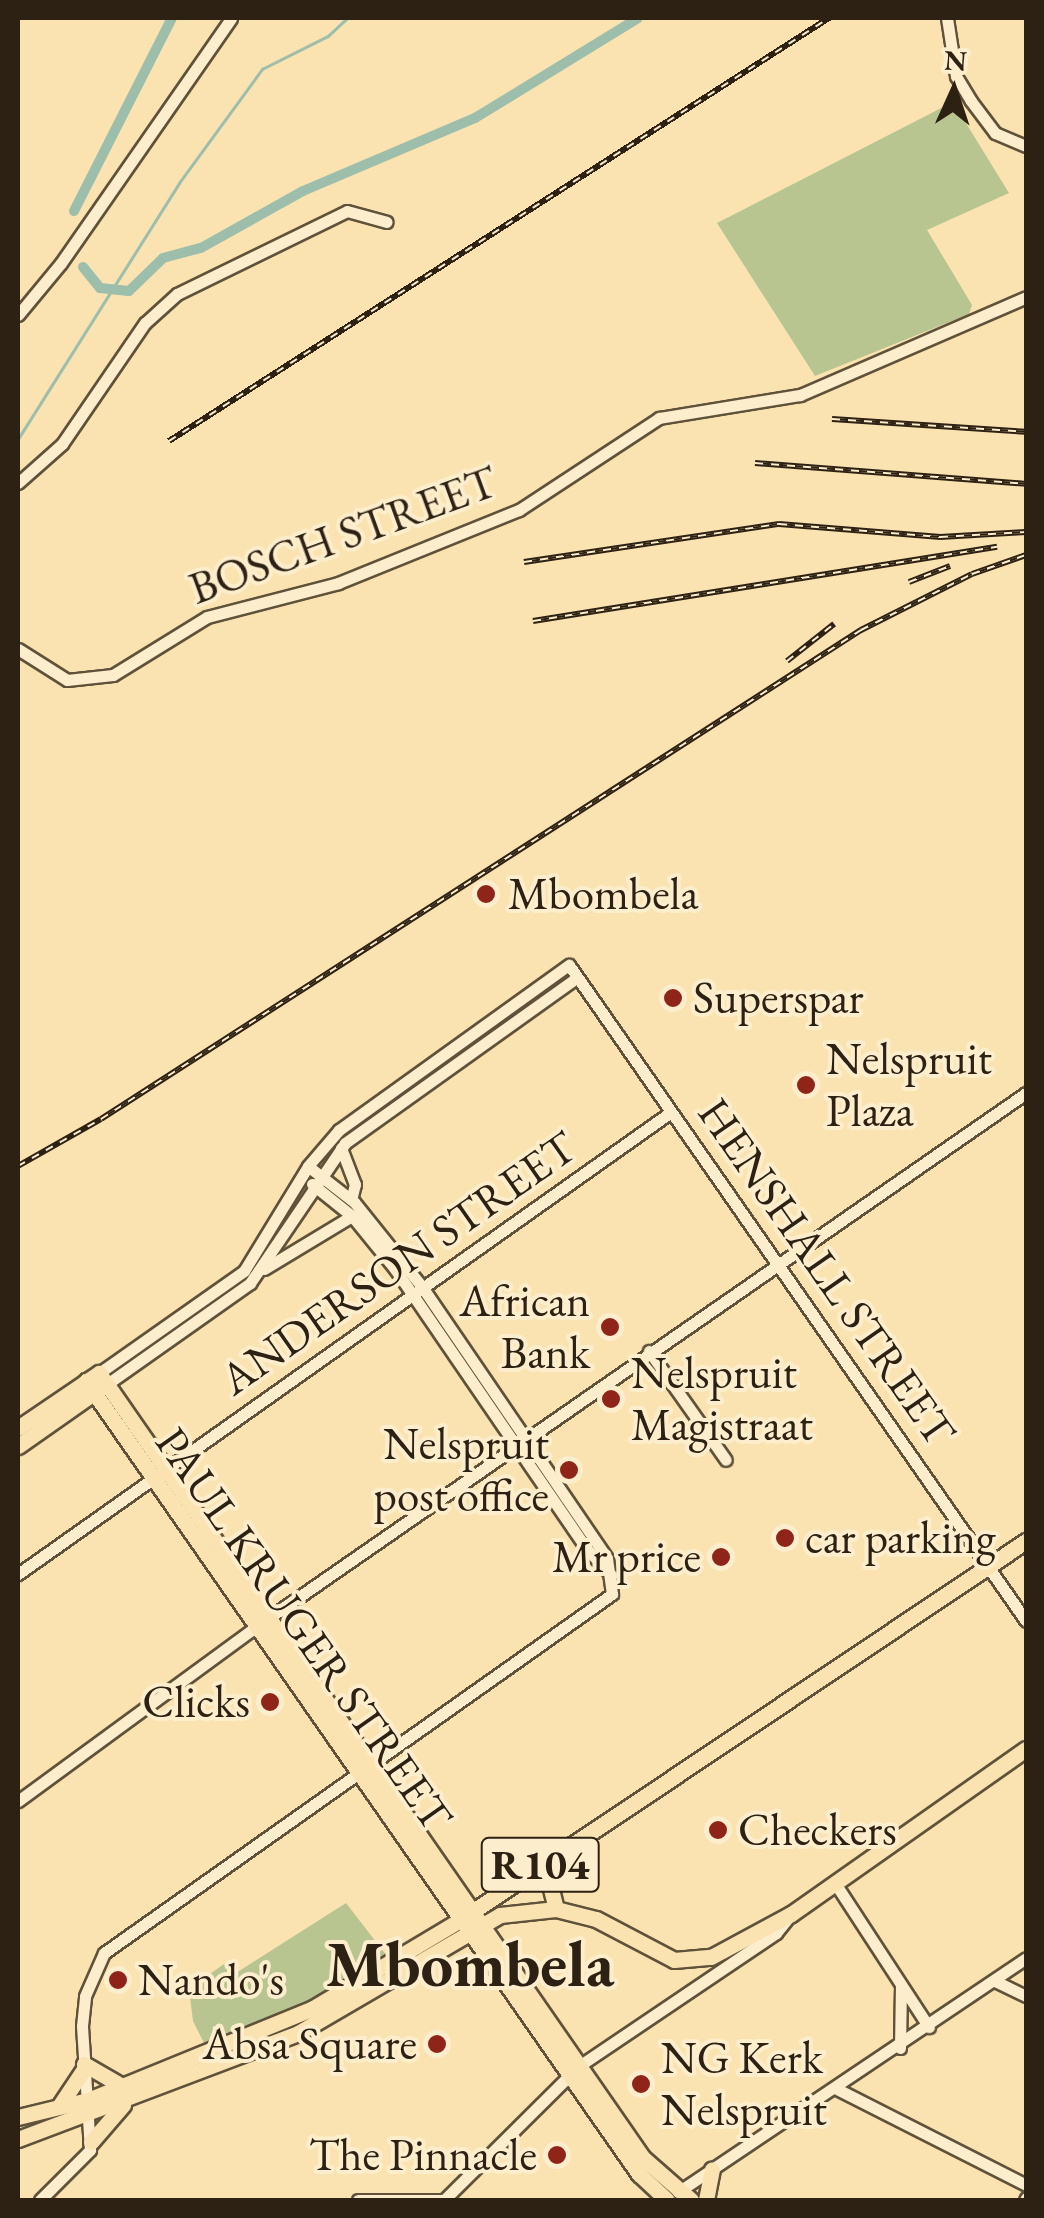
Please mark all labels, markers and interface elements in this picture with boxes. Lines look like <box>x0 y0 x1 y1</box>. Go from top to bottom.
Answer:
north arrow <box>904 40 1004 140</box>
text: N <box>943 41 968 79</box>
street label: BOSCH STREET <box>182 454 504 616</box>
place label: Mbombela <box>508 867 698 921</box>
marker: Mbombela <box>473 881 499 907</box>
place label: Superspar <box>693 971 864 1025</box>
marker: Superspar <box>662 987 684 1009</box>
place label: Nelspruit Plaza <box>826 1032 992 1138</box>
marker: Nelspruit Plaza <box>795 1074 817 1096</box>
street label: HENSHALL STREET <box>687 1088 967 1456</box>
street label: ANDERSON STREET <box>210 1120 586 1406</box>
place label: African Bank <box>459 1274 590 1380</box>
marker: African Bank <box>599 1316 621 1338</box>
place label: Nelspruit Magistraat <box>631 1346 813 1452</box>
marker: Nelspruit Magistraat <box>600 1388 622 1410</box>
street label: PAUL KRUGER STREET <box>144 1417 464 1841</box>
place label: Nelspruit post office <box>374 1417 549 1523</box>
marker: Nelspruit post office <box>558 1459 580 1481</box>
place label: car parking <box>805 1511 996 1565</box>
marker: car parking <box>774 1527 796 1549</box>
place label: Mr price <box>552 1530 701 1584</box>
marker: Mr price <box>710 1546 732 1568</box>
place label: Clicks <box>142 1675 250 1729</box>
marker: Clicks <box>259 1691 281 1713</box>
place label: Checkers <box>738 1803 897 1857</box>
marker: Checkers <box>707 1819 729 1841</box>
road number: R104 <box>480 1828 600 1902</box>
district label: Mbombela <box>326 1924 614 2002</box>
place label: Nando's <box>138 1953 284 2007</box>
marker: Nando's <box>107 1969 129 1991</box>
place label: Absa Square <box>203 2017 417 2071</box>
place label: NG Kerk Nelspruit <box>661 2031 827 2137</box>
marker: Absa Square <box>426 2033 448 2055</box>
marker: NG Kerk Nelspruit <box>630 2073 652 2095</box>
place label: The Pinnacle <box>309 2128 537 2182</box>
marker: The Pinnacle <box>546 2144 568 2166</box>

